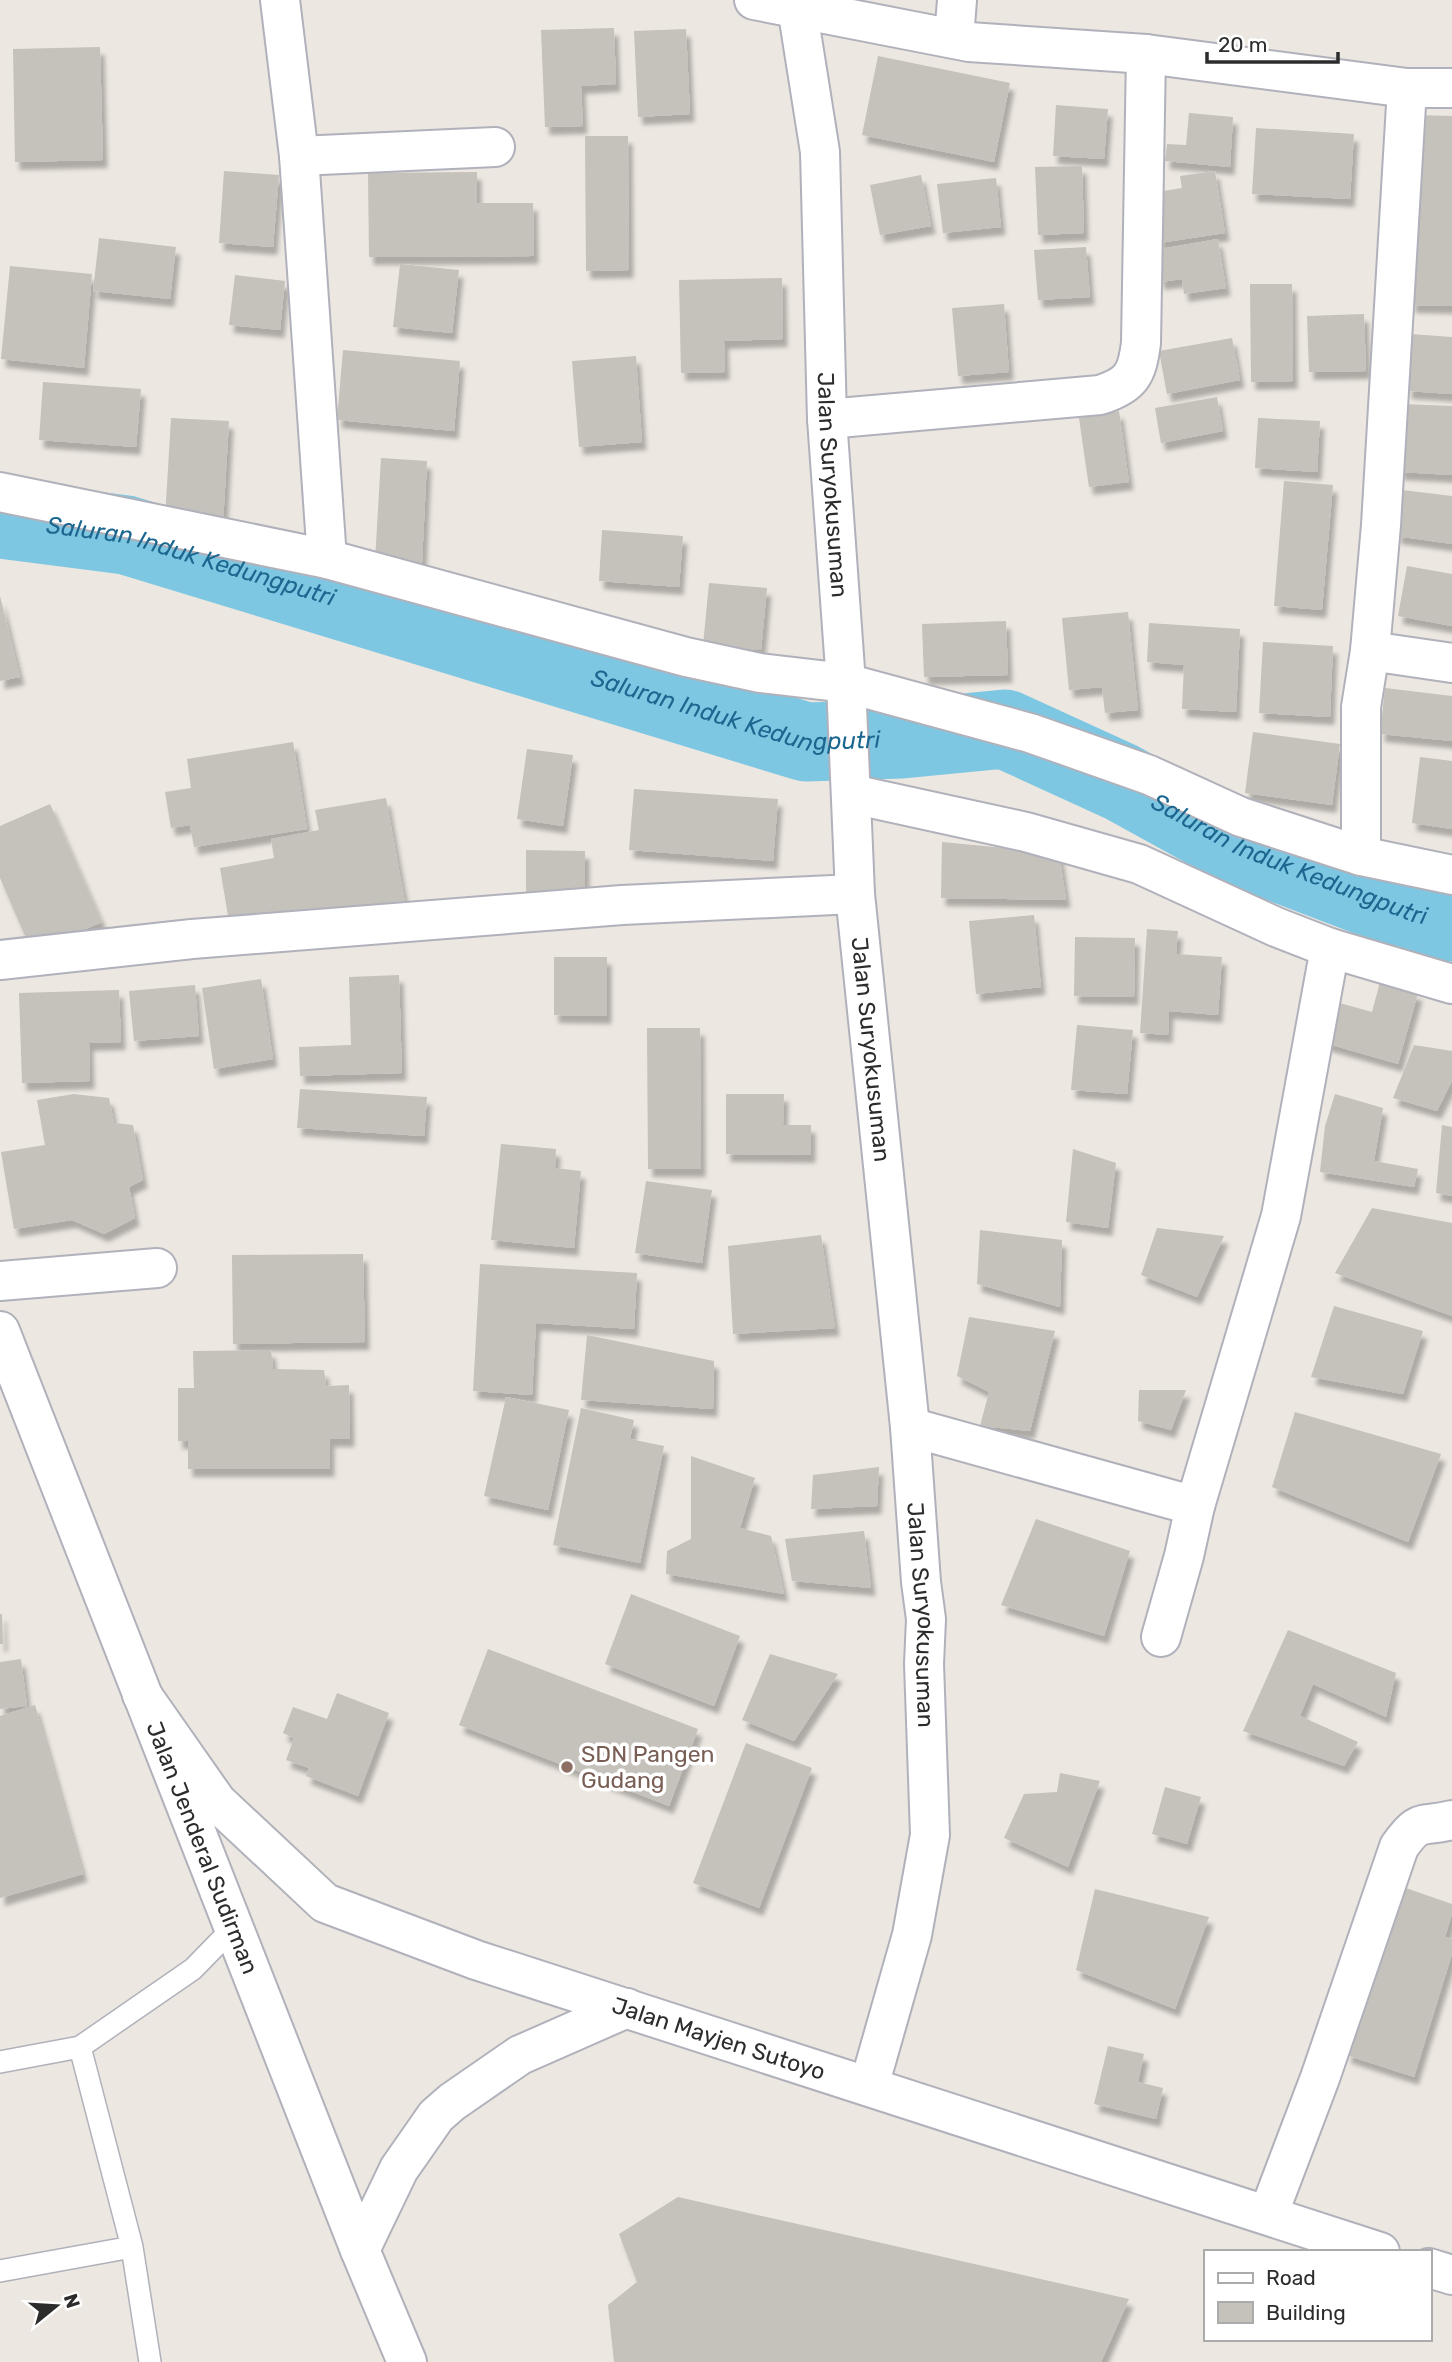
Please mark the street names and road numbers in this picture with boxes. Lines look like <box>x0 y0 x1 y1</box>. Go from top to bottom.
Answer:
street label: Jalan Suryokusuman <box>812 372 854 599</box>
street label: Jalan Suryokusuman <box>846 936 897 1163</box>
street label: Jalan Suryokusuman <box>901 1501 940 1728</box>
street label: Jalan Jenderal Sudirman <box>140 1717 265 1978</box>
street label: Jalan Mayjen Sutoyo <box>609 1991 829 2086</box>

